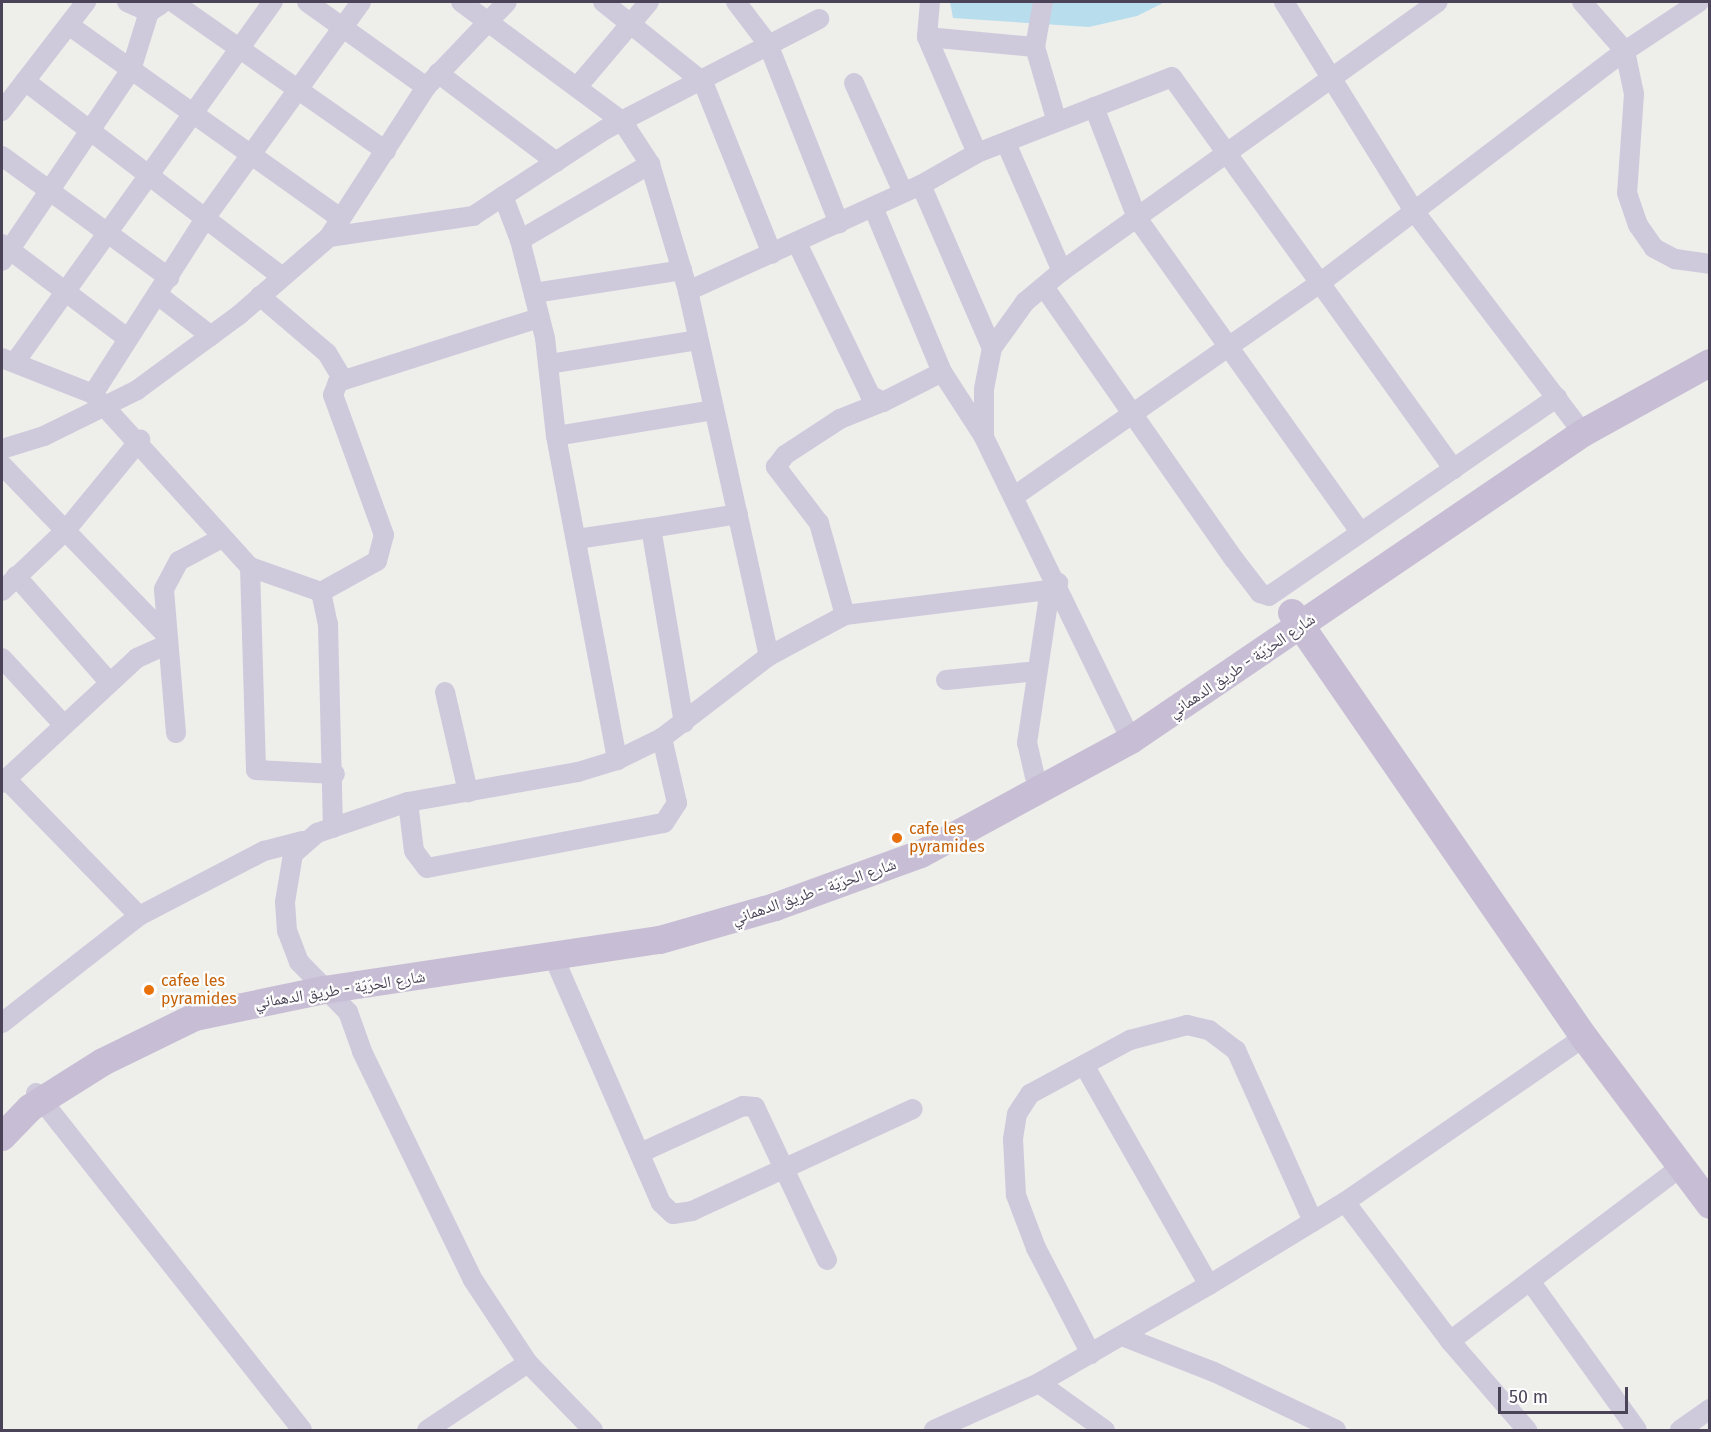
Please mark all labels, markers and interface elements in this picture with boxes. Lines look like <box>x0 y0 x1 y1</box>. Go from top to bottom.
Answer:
street label: شارع الحرّيّة - طريق الدهماني <box>1165 610 1319 722</box>
place label: cafe les pyramides <box>909 819 985 857</box>
marker: cafe les pyramides <box>890 831 904 845</box>
street label: شارع الحرّيّة - طريق الدهماني <box>729 855 899 929</box>
street label: شارع الحرّيّة - طريق الدهماني <box>253 967 427 1013</box>
place label: cafee les pyramides <box>161 971 237 1009</box>
marker: cafee les pyramides <box>142 983 156 997</box>
scale bar <box>1501 1375 1632 1413</box>
text: 50 m <box>1509 1386 1548 1408</box>

